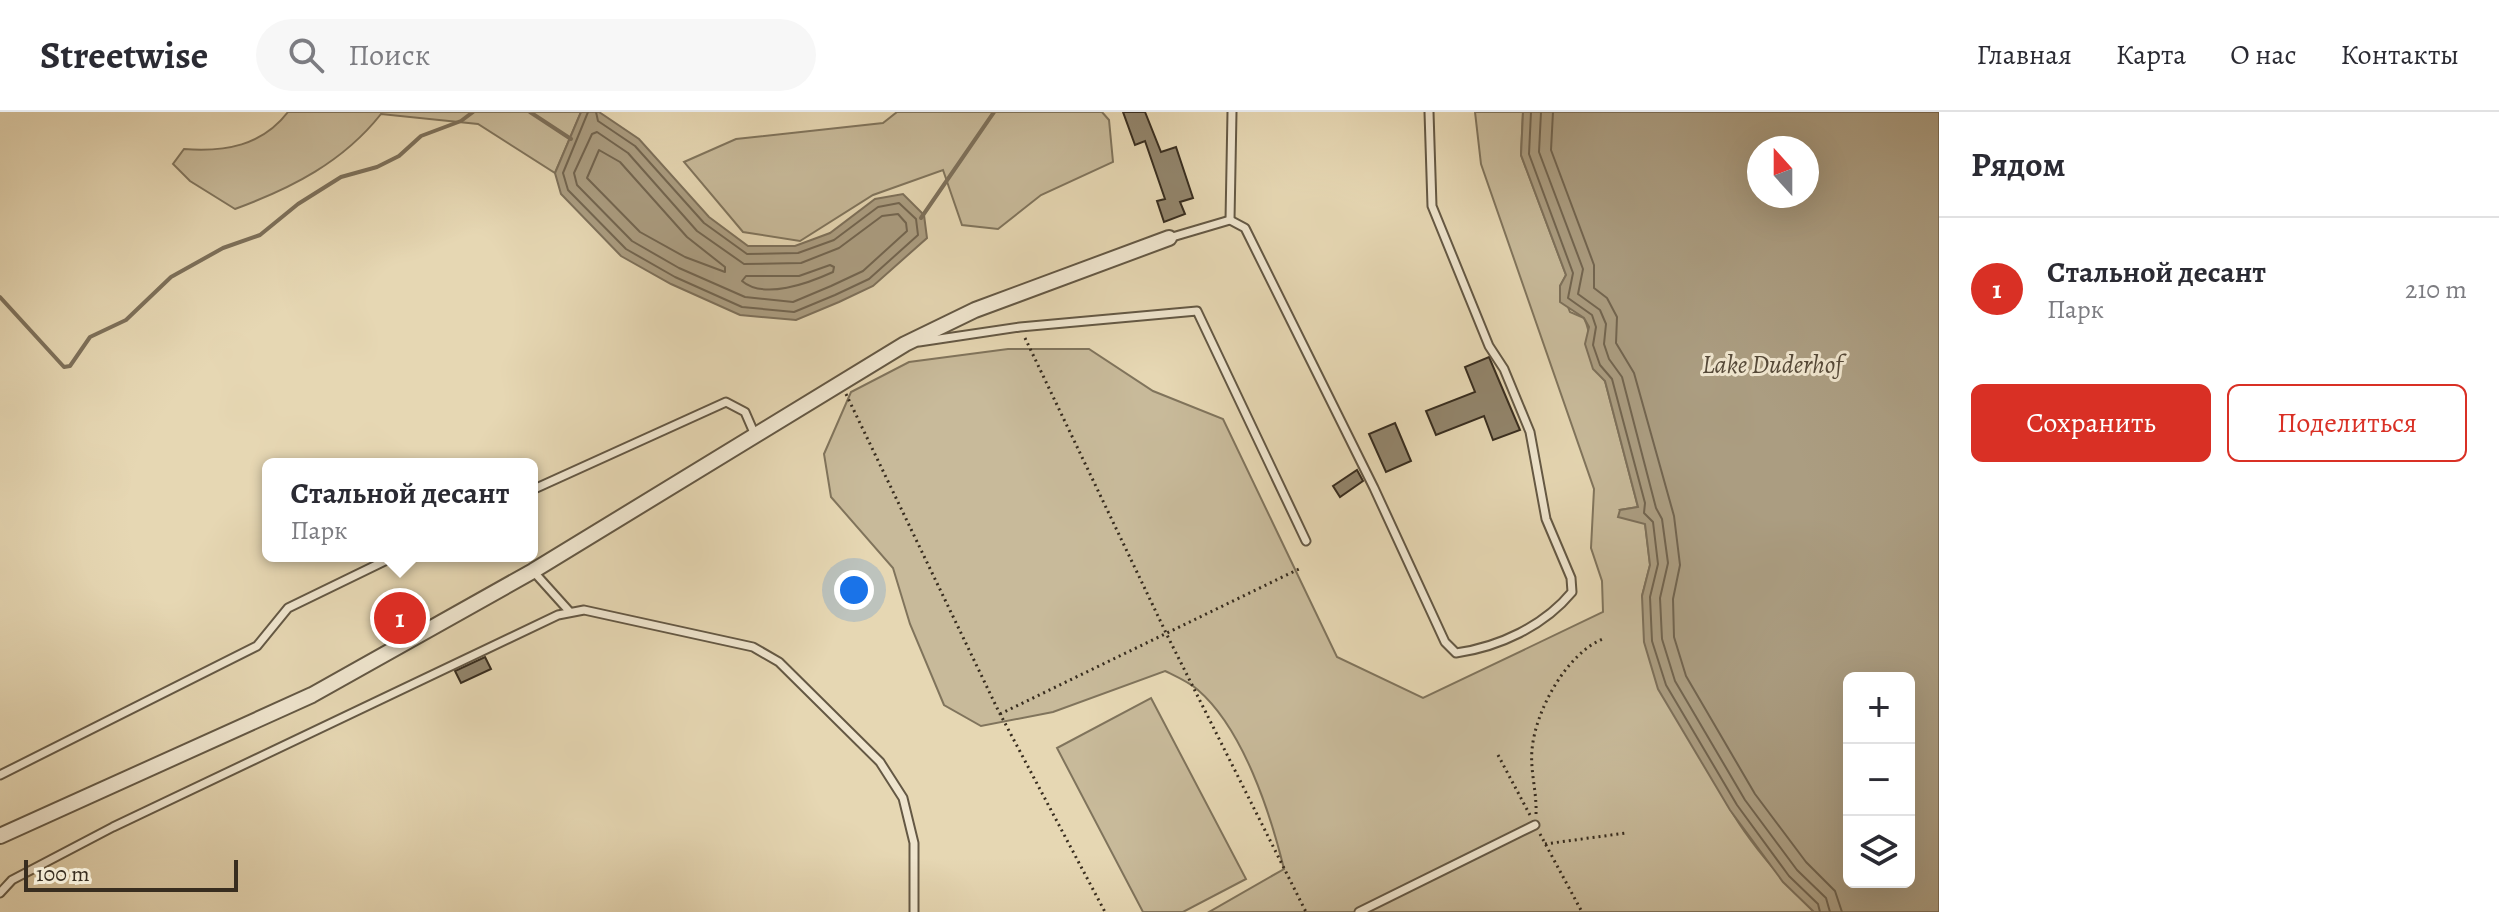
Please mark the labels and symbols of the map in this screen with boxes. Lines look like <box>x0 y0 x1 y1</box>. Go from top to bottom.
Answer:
north arrow <box>1747 136 1819 208</box>
water label: Lake Duderhof <box>1702 347 1847 382</box>
your location <box>834 570 874 610</box>
pin: 1 <box>374 588 426 648</box>
scale bar <box>24 856 238 892</box>

